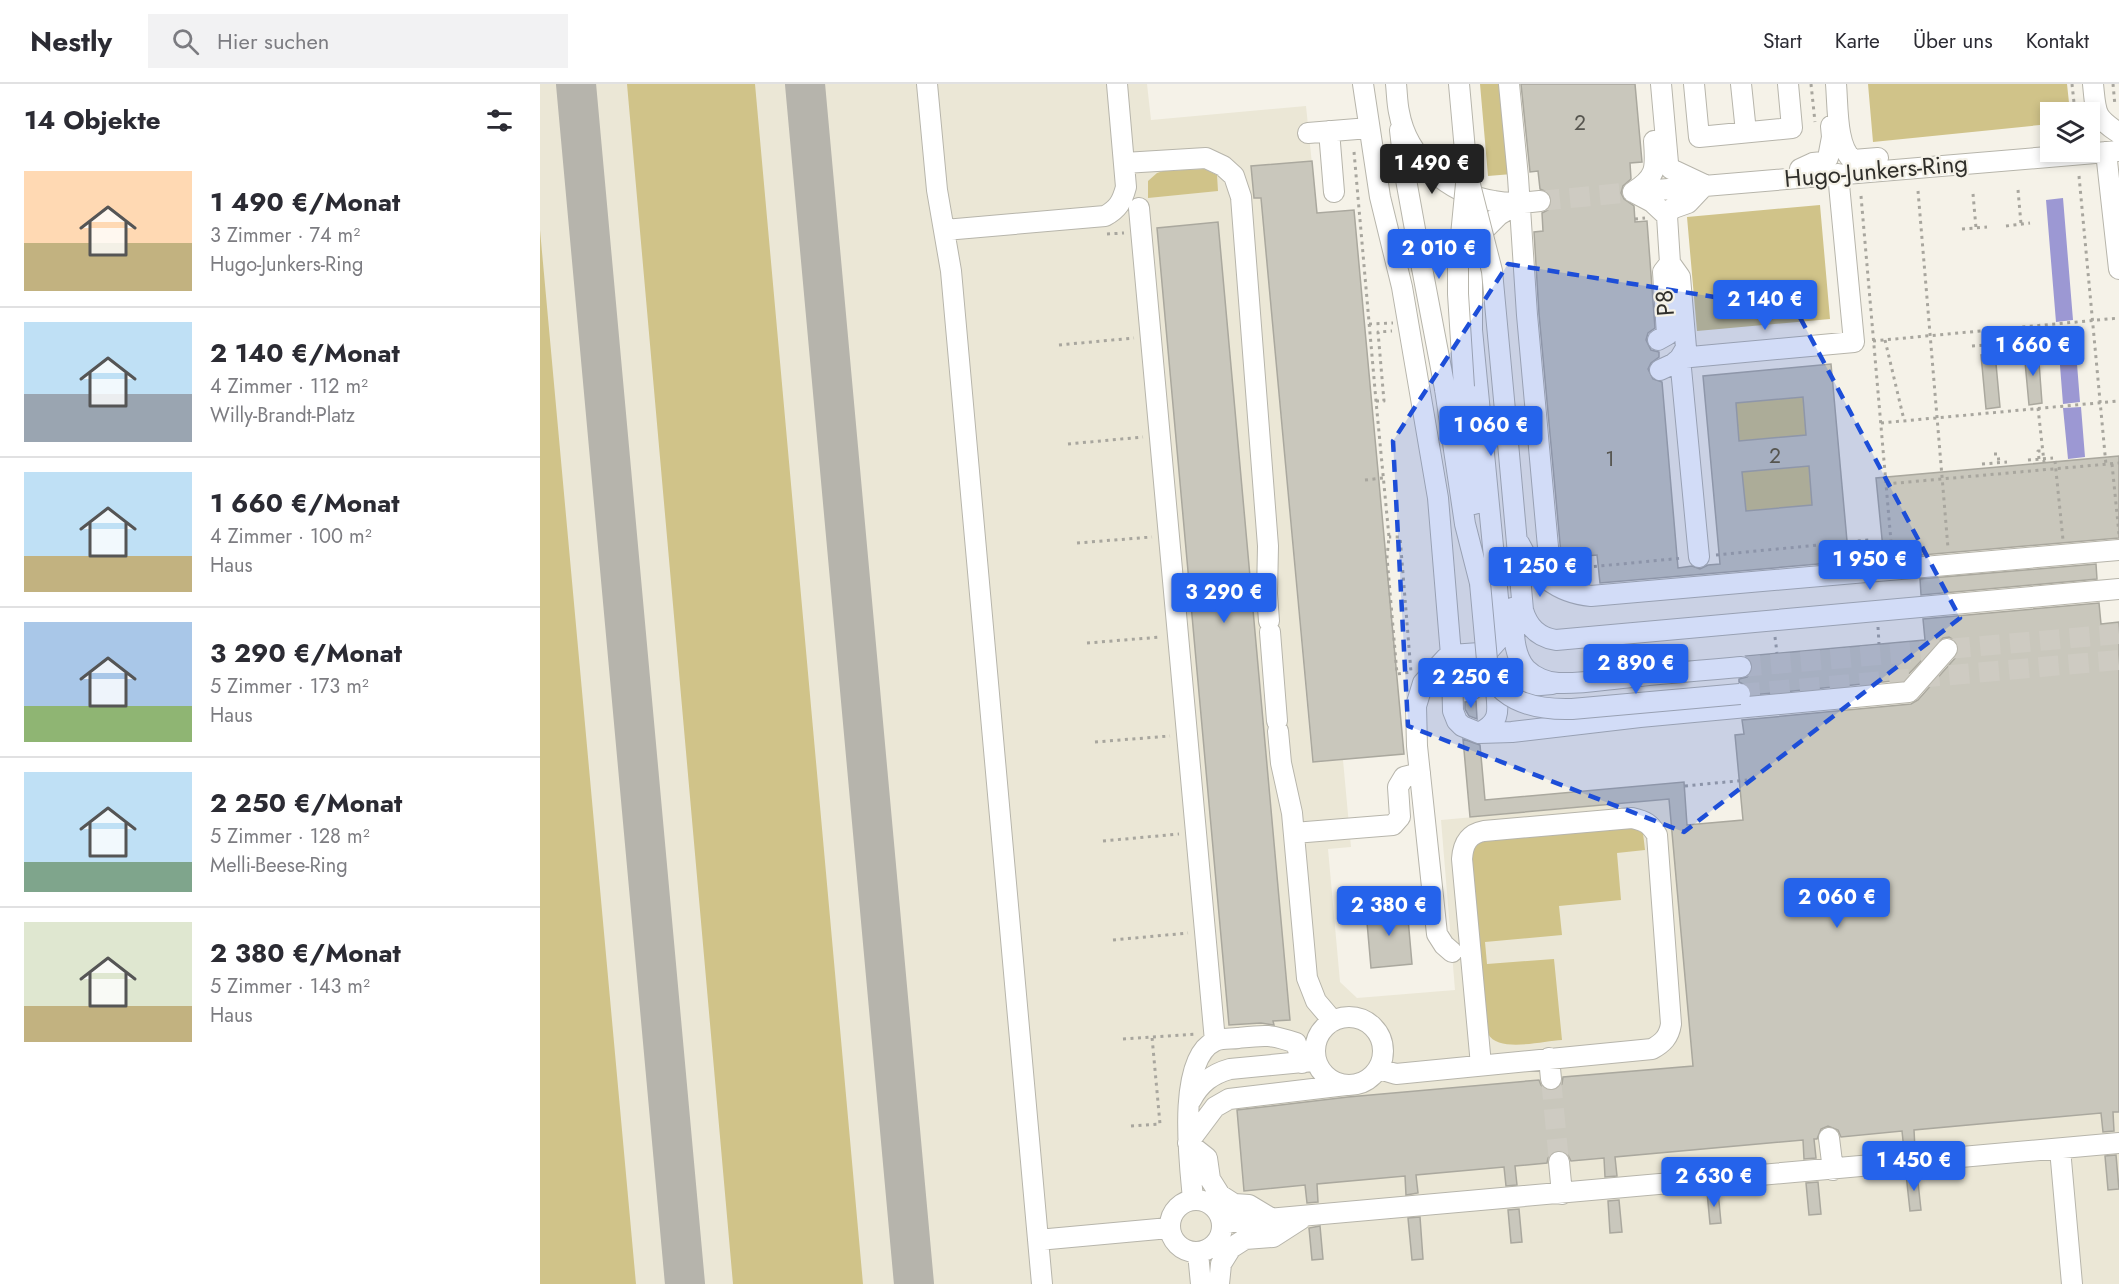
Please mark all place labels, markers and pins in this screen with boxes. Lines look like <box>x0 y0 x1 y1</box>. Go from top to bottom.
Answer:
pin: 1 490 € <box>1377 144 1487 195</box>
pin: 2 010 € <box>1384 229 1494 280</box>
pin: 2 140 € <box>1710 280 1820 331</box>
pin: 1 660 € <box>1978 326 2088 377</box>
pin: 1 060 € <box>1436 406 1546 457</box>
pin: 1 950 € <box>1815 540 1925 591</box>
pin: 1 250 € <box>1485 547 1595 598</box>
pin: 3 290 € <box>1169 573 1279 624</box>
pin: 2 890 € <box>1581 644 1691 695</box>
pin: 2 250 € <box>1416 658 1526 709</box>
pin: 2 060 € <box>1782 878 1892 929</box>
pin: 2 380 € <box>1334 886 1444 937</box>
pin: 1 450 € <box>1859 1141 1969 1192</box>
pin: 2 630 € <box>1659 1157 1769 1208</box>

